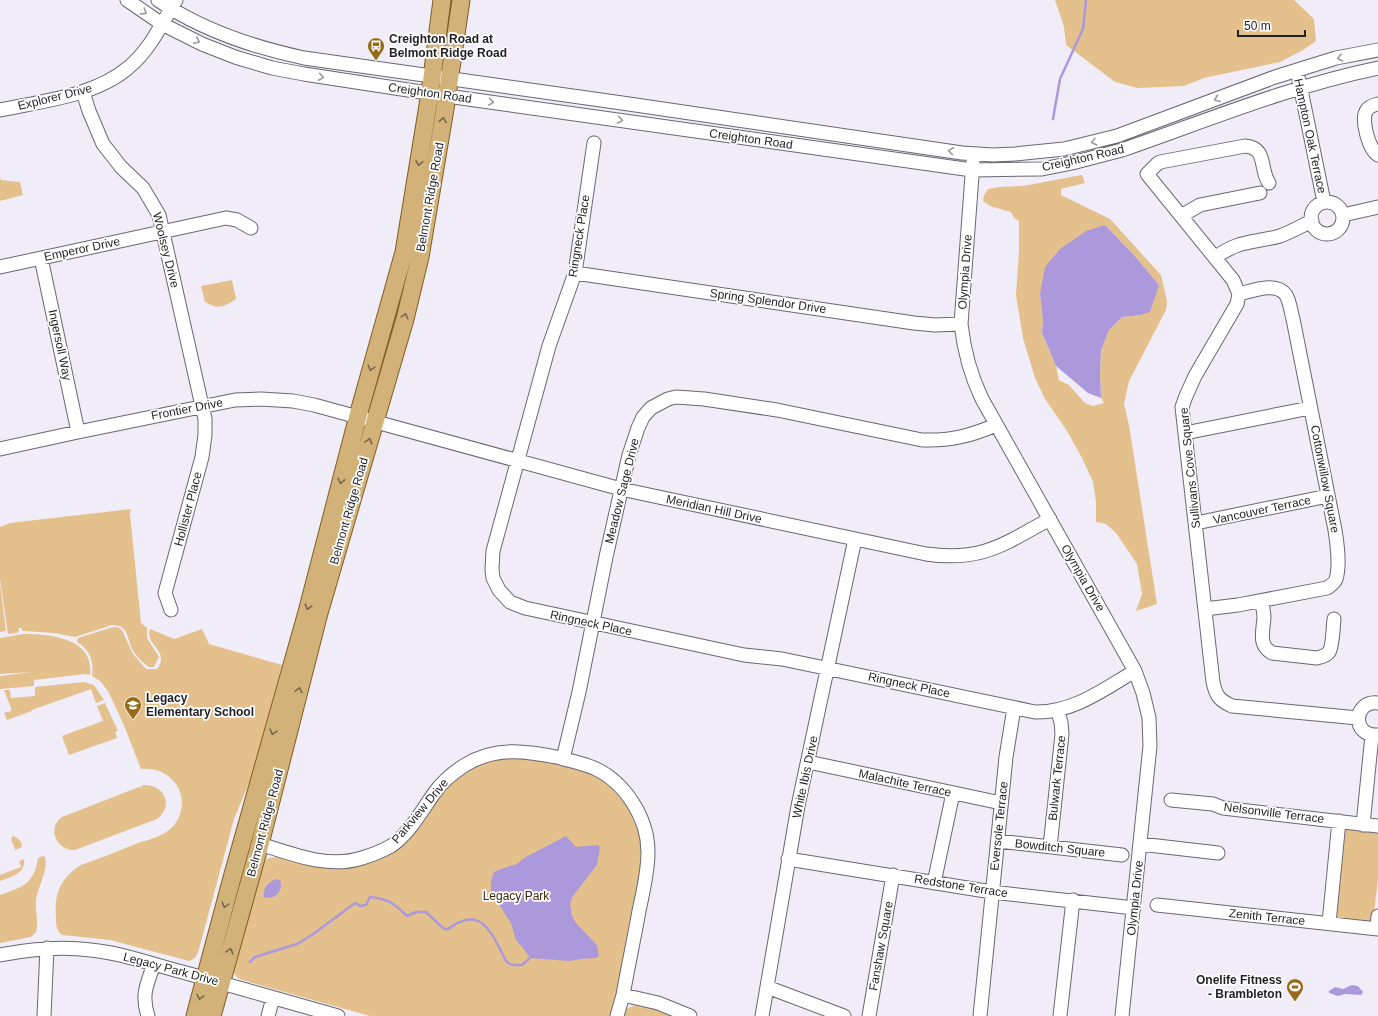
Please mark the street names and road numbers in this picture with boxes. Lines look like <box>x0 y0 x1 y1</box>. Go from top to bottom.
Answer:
street label: Hampton Oak Terrace <box>1291 77 1329 195</box>
street label: Creighton Road <box>387 80 473 106</box>
street label: Explorer Drive <box>16 81 94 113</box>
street label: Creighton Road <box>708 126 794 152</box>
street label: Belmont Ridge Road <box>413 141 447 253</box>
street label: Creighton Road <box>1040 142 1126 174</box>
street label: Ringneck Place <box>566 193 592 278</box>
street label: Woolsey Drive <box>150 211 182 289</box>
street label: Emperor Drive <box>43 234 122 264</box>
street label: Olympia Drive <box>955 234 975 310</box>
street label: Spring Splendor Drive <box>709 286 827 316</box>
street label: Ingersoll Way <box>46 308 74 382</box>
street label: Frontier Drive <box>150 395 224 423</box>
street label: Sullivans Cove Square <box>1177 407 1203 529</box>
street label: Cottonwillow Square <box>1308 424 1342 534</box>
street label: Meadow Sage Drive <box>602 437 642 545</box>
street label: Belmont Ridge Road <box>327 456 371 566</box>
street label: Hollister Place <box>171 470 205 548</box>
street label: Meridian Hill Drive <box>665 492 763 526</box>
street label: Vancouver Terrace <box>1212 493 1312 527</box>
street label: Olympia Drive <box>1058 542 1108 614</box>
street label: Ringneck Place <box>549 607 634 639</box>
street label: Ringneck Place <box>867 669 952 701</box>
street label: White Ibis Drive <box>789 734 821 820</box>
street label: Bulwark Terrace <box>1046 734 1068 821</box>
street label: Malachite Terrace <box>857 766 953 800</box>
street label: Belmont Ridge Road <box>244 768 286 878</box>
street label: Parkview Drive <box>389 776 451 846</box>
street label: Eversole Terrace <box>987 780 1011 871</box>
street label: Nelsonville Terrace <box>1223 800 1325 826</box>
street label: Bowditch Square <box>1014 836 1106 860</box>
street label: Olympia Drive <box>1124 859 1146 936</box>
street label: Redstone Terrace <box>913 872 1009 900</box>
street label: Fanshaw Square <box>866 900 896 992</box>
street label: Zenith Terrace <box>1228 906 1306 928</box>
street label: Legacy Park Drive <box>122 950 220 989</box>

